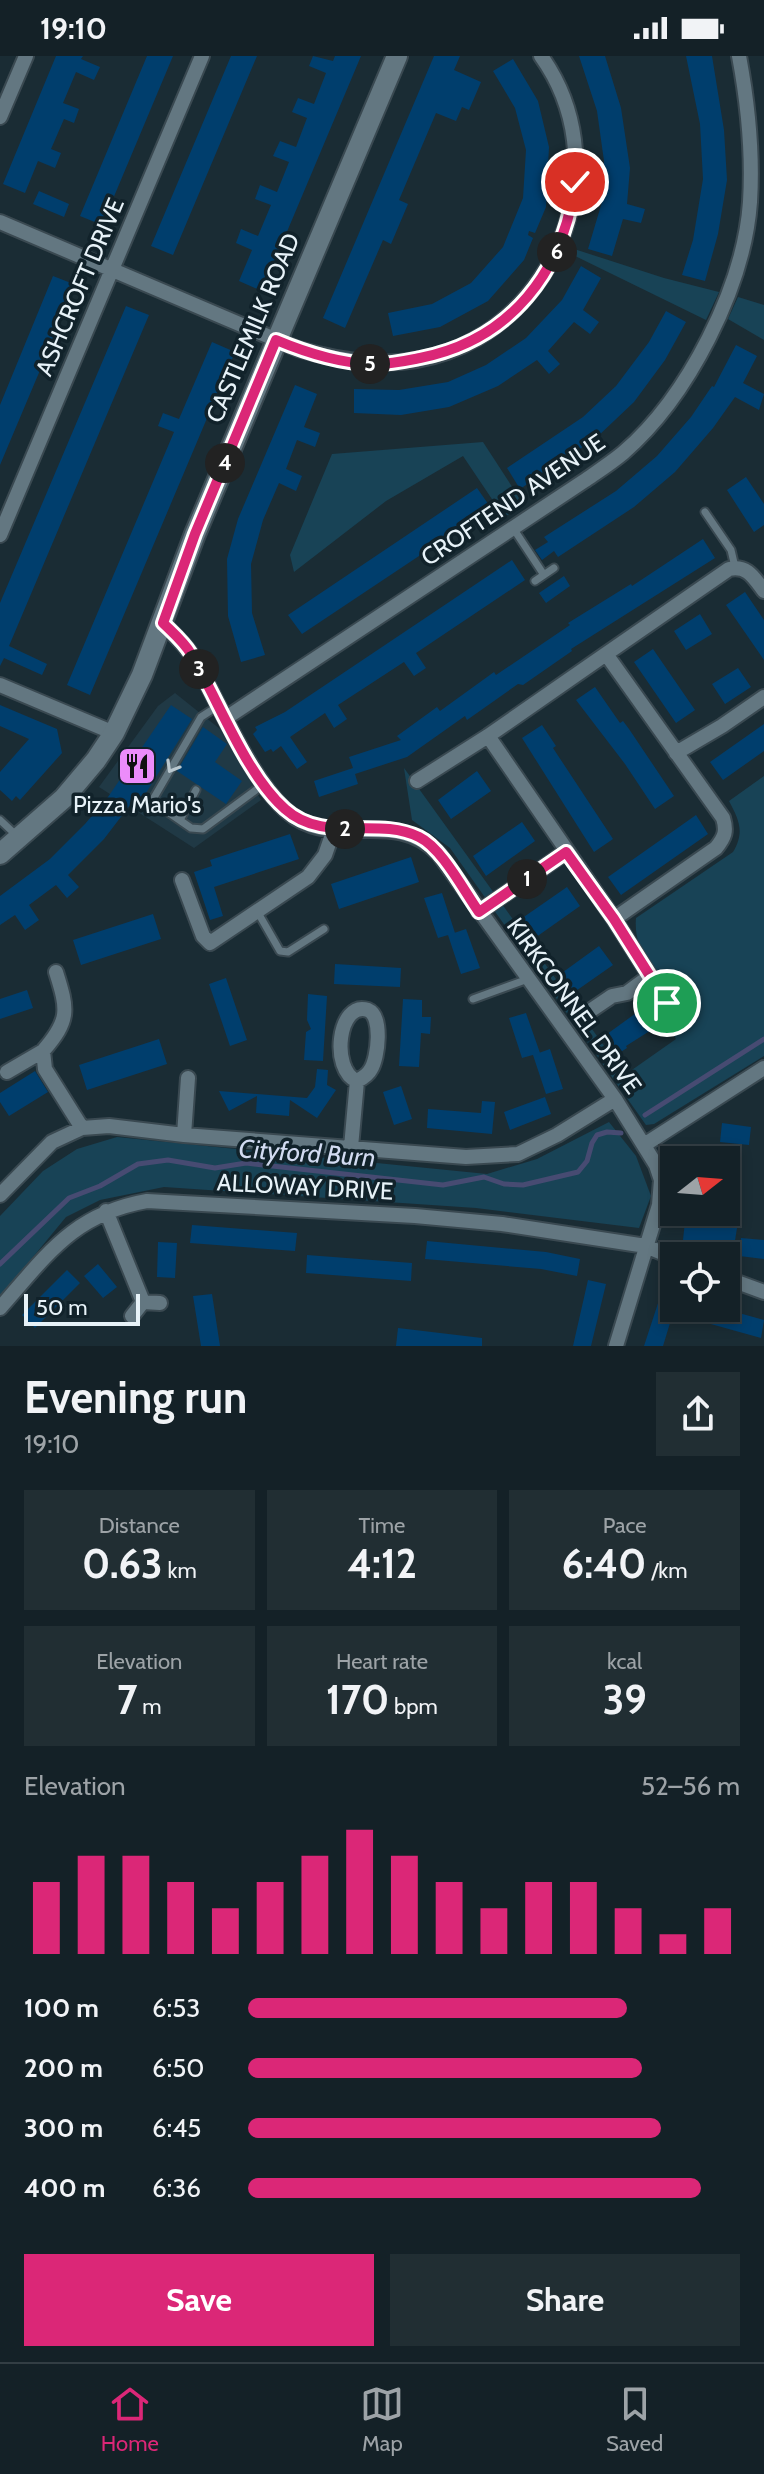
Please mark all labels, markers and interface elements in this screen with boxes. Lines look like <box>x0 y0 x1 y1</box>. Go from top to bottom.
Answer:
text: 19:10 <box>40 10 107 47</box>
pin <box>541 148 609 216</box>
icon: check <box>553 160 597 204</box>
street label: ASHCROFT DRIVE <box>29 194 130 380</box>
street label: CASTLEMILK ROAD <box>200 229 306 427</box>
pin: 6 <box>537 232 577 272</box>
text: 6 <box>551 238 563 265</box>
pin: 5 <box>350 344 390 384</box>
text: 5 <box>364 350 376 377</box>
street label: CROFTEND AVENUE <box>415 427 610 572</box>
pin: 4 <box>205 443 245 483</box>
text: 4 <box>218 449 232 476</box>
pin: 3 <box>179 649 219 689</box>
text: 3 <box>193 655 205 682</box>
restaurant icon: Pizza Mario's <box>116 745 158 787</box>
one-way arrow <box>166 758 182 773</box>
place label: Pizza Mario's <box>73 790 201 819</box>
pin: 2 <box>325 809 365 849</box>
text: 2 <box>339 815 351 842</box>
pin: 1 <box>507 859 547 899</box>
text: 1 <box>523 865 531 892</box>
street label: KIRKCONNEL DRIVE <box>501 912 648 1099</box>
pin <box>633 969 701 1037</box>
icon: arrive <box>645 981 689 1025</box>
water label: Cityford Burn <box>237 1132 377 1174</box>
north arrow <box>660 1146 740 1226</box>
map controls <box>660 1146 740 1322</box>
street label: ALLOWAY DRIVE <box>216 1167 394 1206</box>
button: locate <box>660 1242 740 1322</box>
scale bar <box>24 1290 140 1326</box>
text: 50 m <box>36 1294 88 1321</box>
text: Evening run <box>24 1371 247 1424</box>
button: share <box>656 1372 740 1456</box>
text: 19:10 <box>24 1428 79 1460</box>
text: Distance <box>99 1512 180 1539</box>
text: Time <box>359 1512 405 1539</box>
text: Pace <box>603 1512 647 1539</box>
text: 0.63 <box>82 1539 163 1588</box>
text: 4:12 <box>347 1539 417 1588</box>
text: 6:40 <box>562 1539 646 1588</box>
text: km <box>163 1557 197 1584</box>
text: /km <box>646 1557 688 1584</box>
text: Elevation <box>96 1648 182 1675</box>
text: Heart rate <box>336 1648 428 1675</box>
text: kcal <box>607 1648 642 1675</box>
text: 7 <box>117 1675 137 1724</box>
text: 170 <box>326 1675 389 1724</box>
text: 39 <box>603 1675 647 1724</box>
text: m <box>137 1693 162 1720</box>
text: bpm <box>389 1693 438 1720</box>
text: Elevation <box>24 1770 126 1802</box>
text: 52–56 m <box>641 1770 740 1802</box>
text: 100 m <box>24 1992 99 2024</box>
text: 6:53 <box>152 1992 200 2024</box>
text: 200 m <box>24 2052 103 2084</box>
text: 6:50 <box>152 2052 204 2084</box>
text: 300 m <box>24 2112 103 2144</box>
text: 6:45 <box>152 2112 201 2144</box>
text: 400 m <box>24 2172 105 2204</box>
text: 6:36 <box>152 2172 201 2204</box>
button: Save <box>24 2254 374 2346</box>
button: Share <box>390 2254 740 2346</box>
tab: Home <box>101 2382 159 2457</box>
tab: Map <box>360 2382 404 2457</box>
tab: Saved <box>606 2382 663 2457</box>

